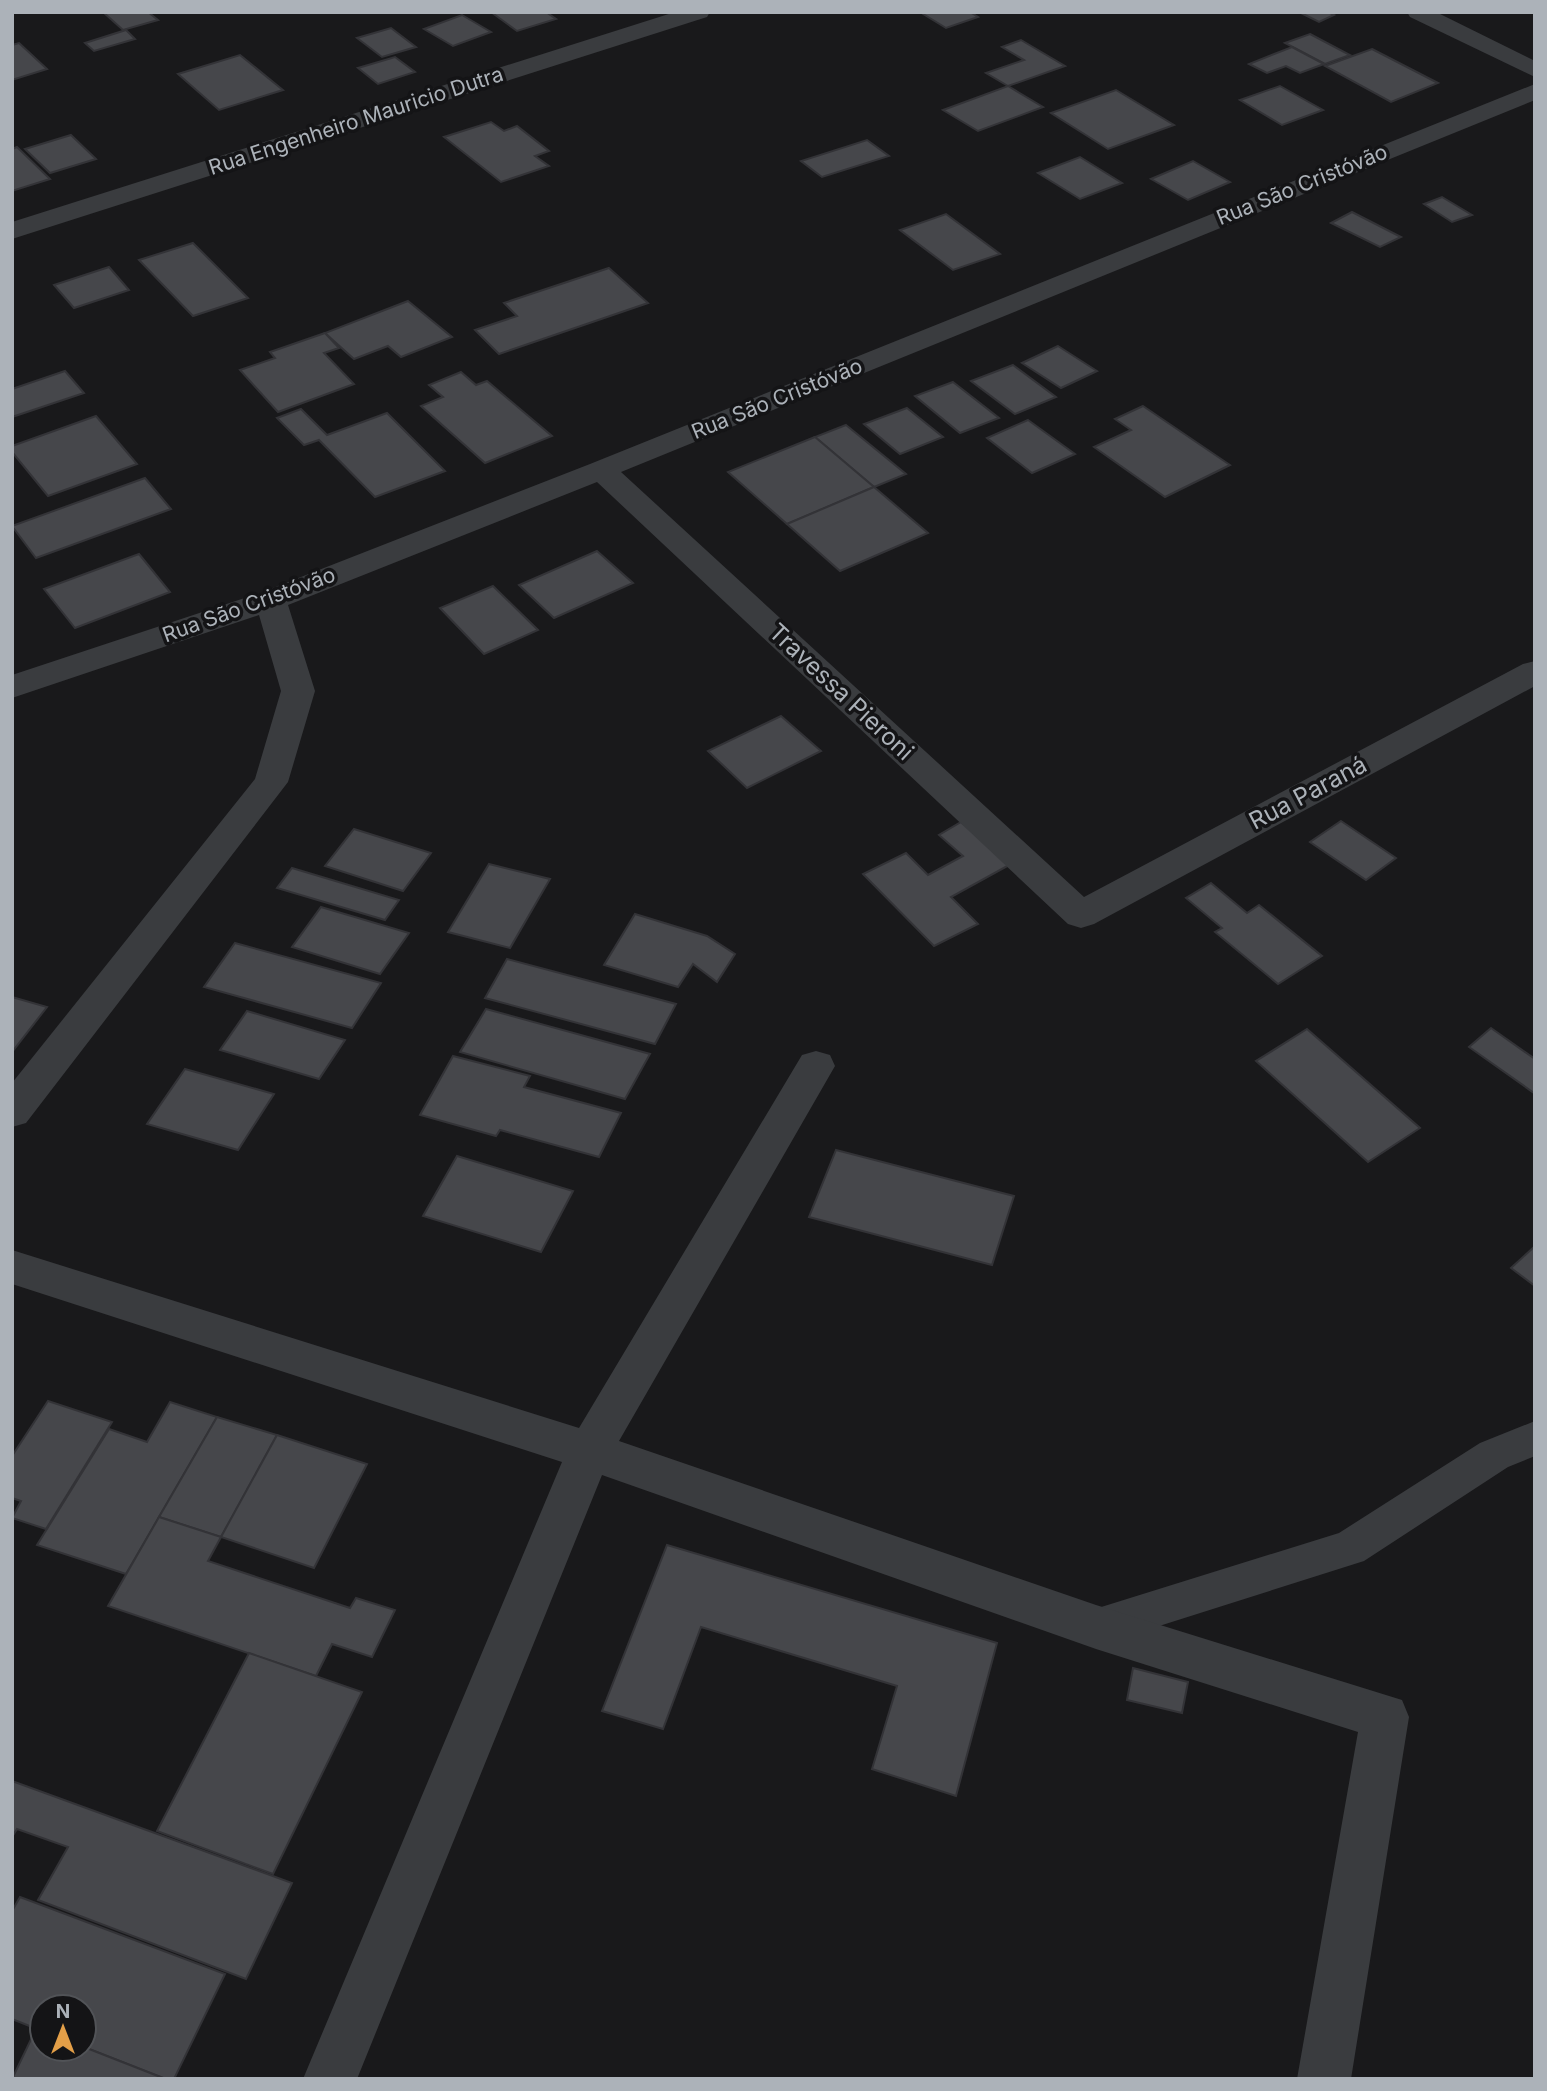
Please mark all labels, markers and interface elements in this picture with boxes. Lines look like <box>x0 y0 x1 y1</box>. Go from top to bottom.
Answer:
street label: Rua Engenheiro Mauricio Dutra <box>205 61 506 180</box>
street label: Rua São Cristóvão <box>1213 139 1391 230</box>
street label: Rua São Cristóvão <box>688 353 866 444</box>
street label: Rua São Cristóvão <box>159 562 339 647</box>
street label: Travessa Pieroni <box>763 617 920 766</box>
street label: Rua Paraná <box>1244 750 1371 836</box>
north arrow <box>28 1993 98 2063</box>
text: N <box>56 2000 70 2023</box>

